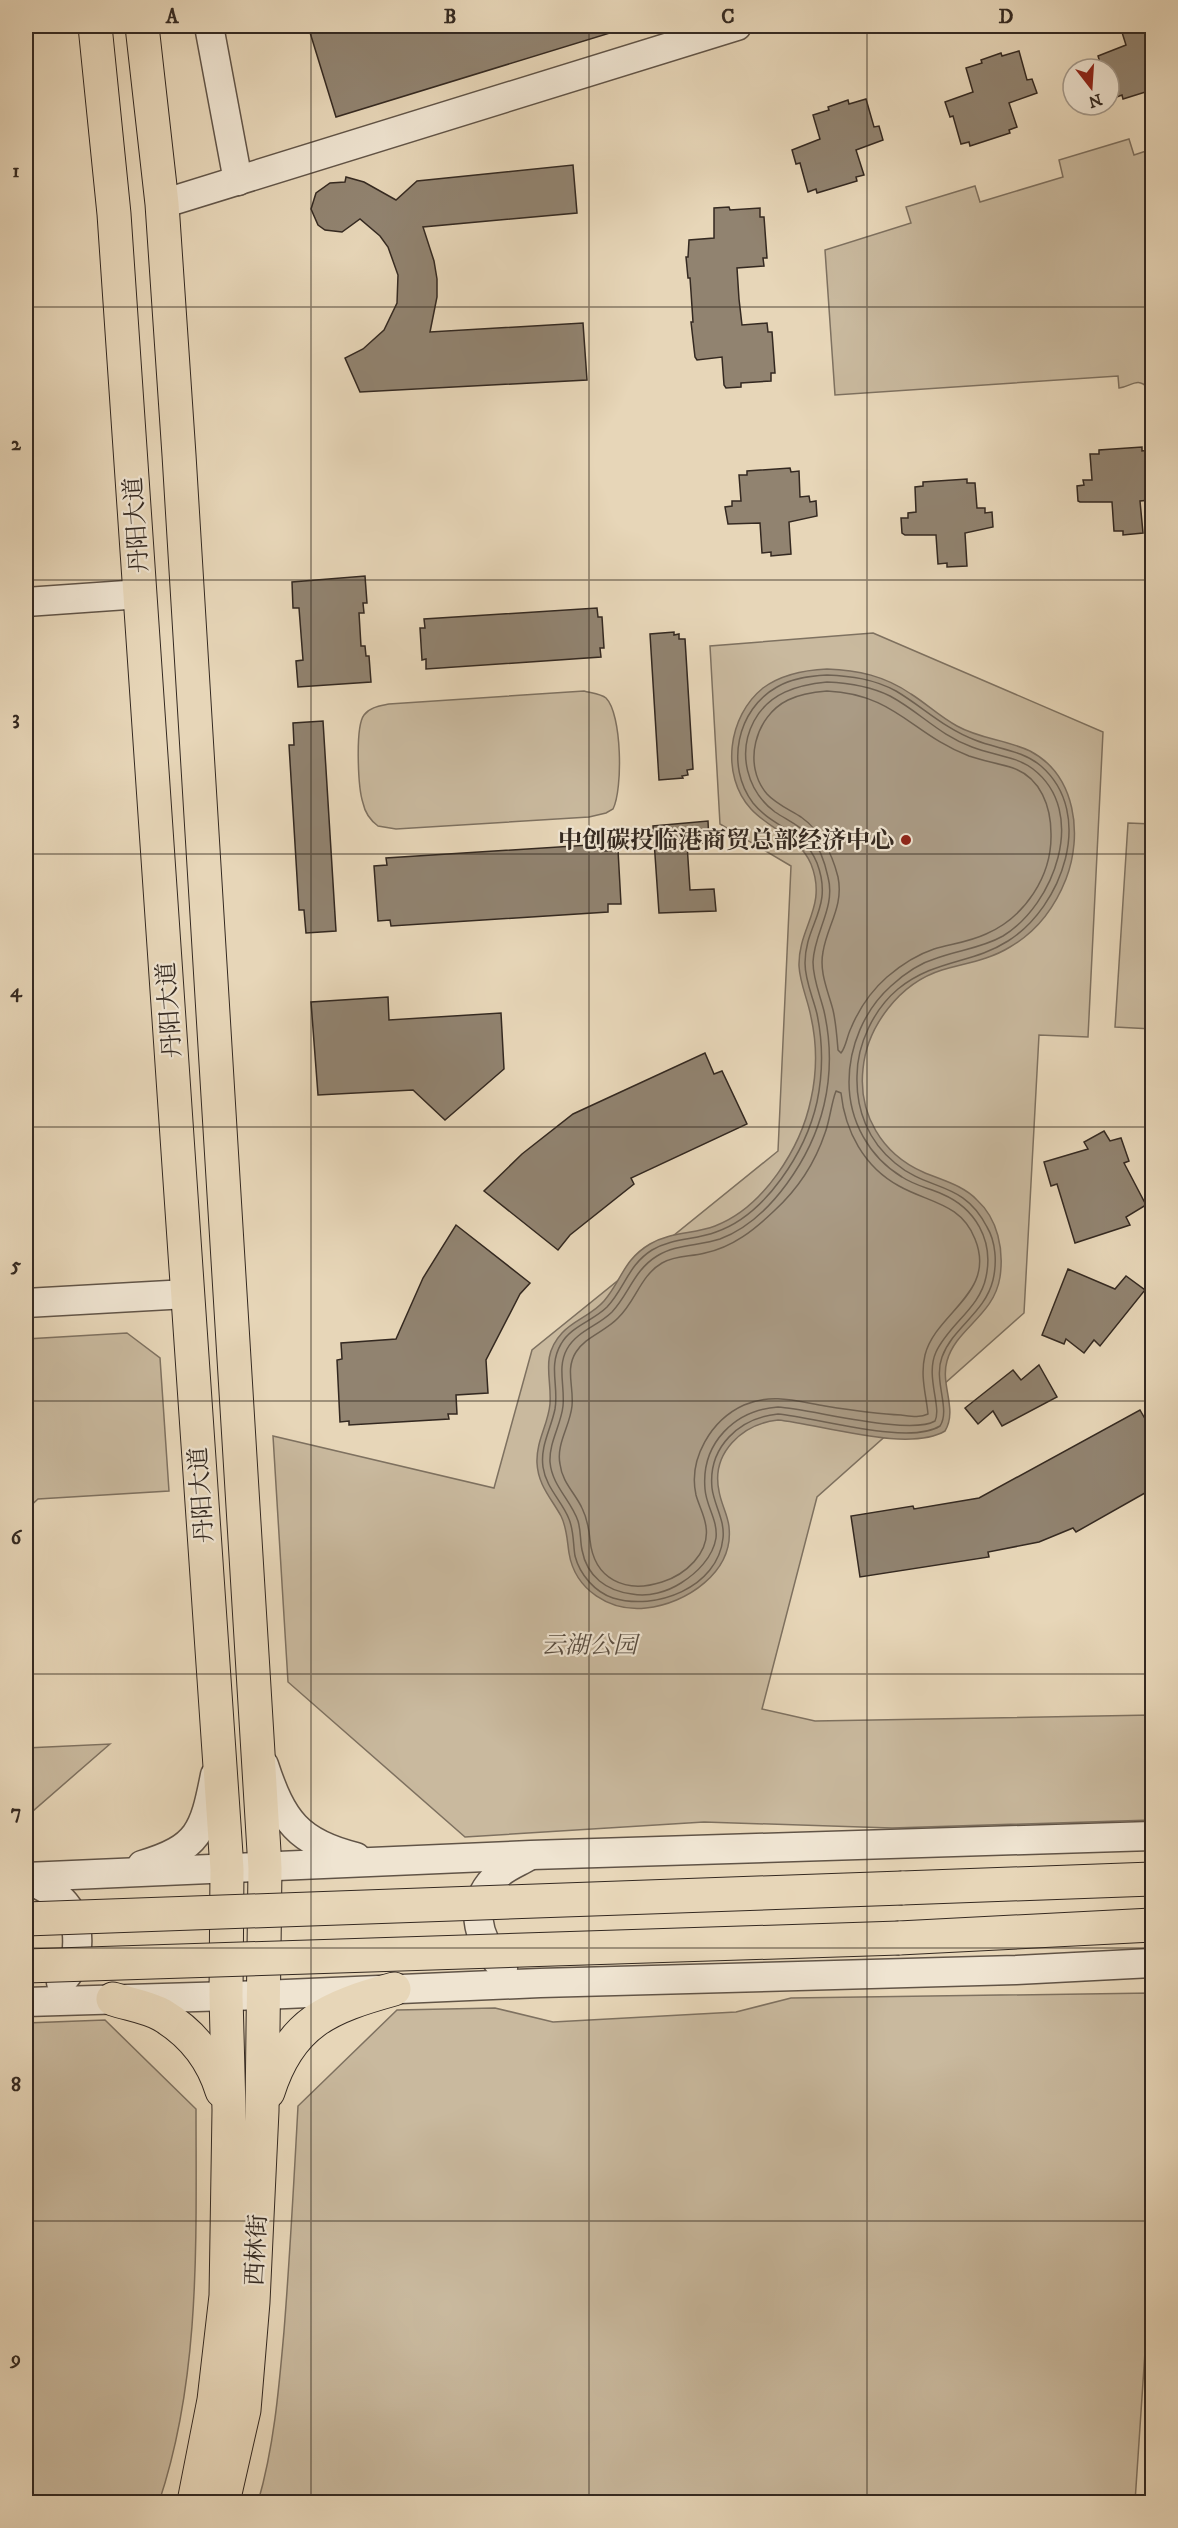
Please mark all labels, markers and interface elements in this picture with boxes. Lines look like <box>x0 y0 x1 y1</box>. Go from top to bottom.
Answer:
text: A <box>165 5 180 30</box>
text: B <box>444 5 456 30</box>
text: C <box>721 5 735 30</box>
text: D <box>999 5 1014 30</box>
north arrow <box>1061 57 1121 117</box>
text: N <box>1086 89 1104 112</box>
text: 1 <box>12 159 20 184</box>
text: 2 <box>11 432 22 457</box>
street label: 丹阳大道 <box>119 476 155 574</box>
text: 3 <box>12 706 20 731</box>
place label: 中创碳投临港商贸总部经济中心 <box>558 826 894 856</box>
marker: 中创碳投临港商贸总部经济中心 <box>899 833 913 847</box>
street label: 丹阳大道 <box>152 961 188 1059</box>
text: 4 <box>10 979 23 1004</box>
text: 5 <box>10 1253 21 1278</box>
street label: 丹阳大道 <box>184 1446 220 1544</box>
text: 6 <box>11 1526 23 1551</box>
park label: 云湖公园 <box>541 1631 641 1661</box>
text: 7 <box>11 1800 21 1825</box>
text: 8 <box>11 2073 21 2098</box>
street label: 西林街 <box>240 2213 274 2287</box>
text: 9 <box>9 2347 21 2372</box>

